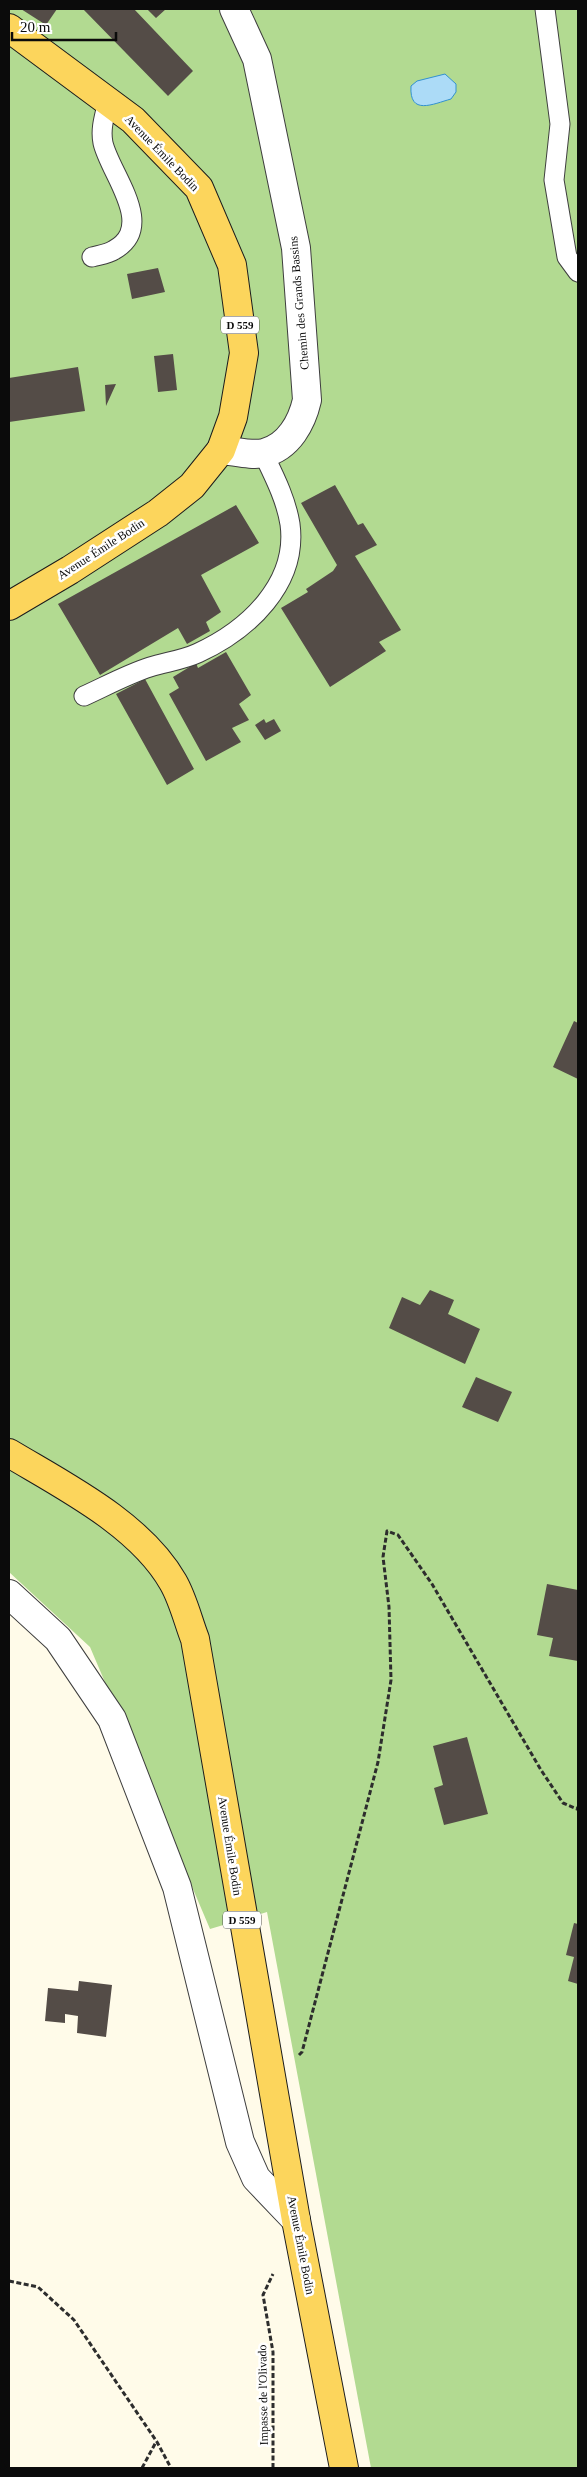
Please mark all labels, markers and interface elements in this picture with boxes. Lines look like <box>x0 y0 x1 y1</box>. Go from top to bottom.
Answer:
scale bar <box>12 10 116 42</box>
text: 20 m <box>20 19 51 35</box>
street label: Avenue Émile Bodin <box>122 112 202 194</box>
street label: Chemin des Grands Bassins <box>286 235 312 371</box>
road number: D 559 <box>221 316 259 334</box>
street label: Avenue Émile Bodin <box>55 516 147 582</box>
street label: Avenue Émile Bodin <box>215 1795 245 1897</box>
road number: D 559 <box>223 1912 261 1928</box>
street label: Avenue Émile Bodin <box>285 2194 317 2296</box>
street label: Impasse de l'Olivado <box>255 2344 271 2446</box>

